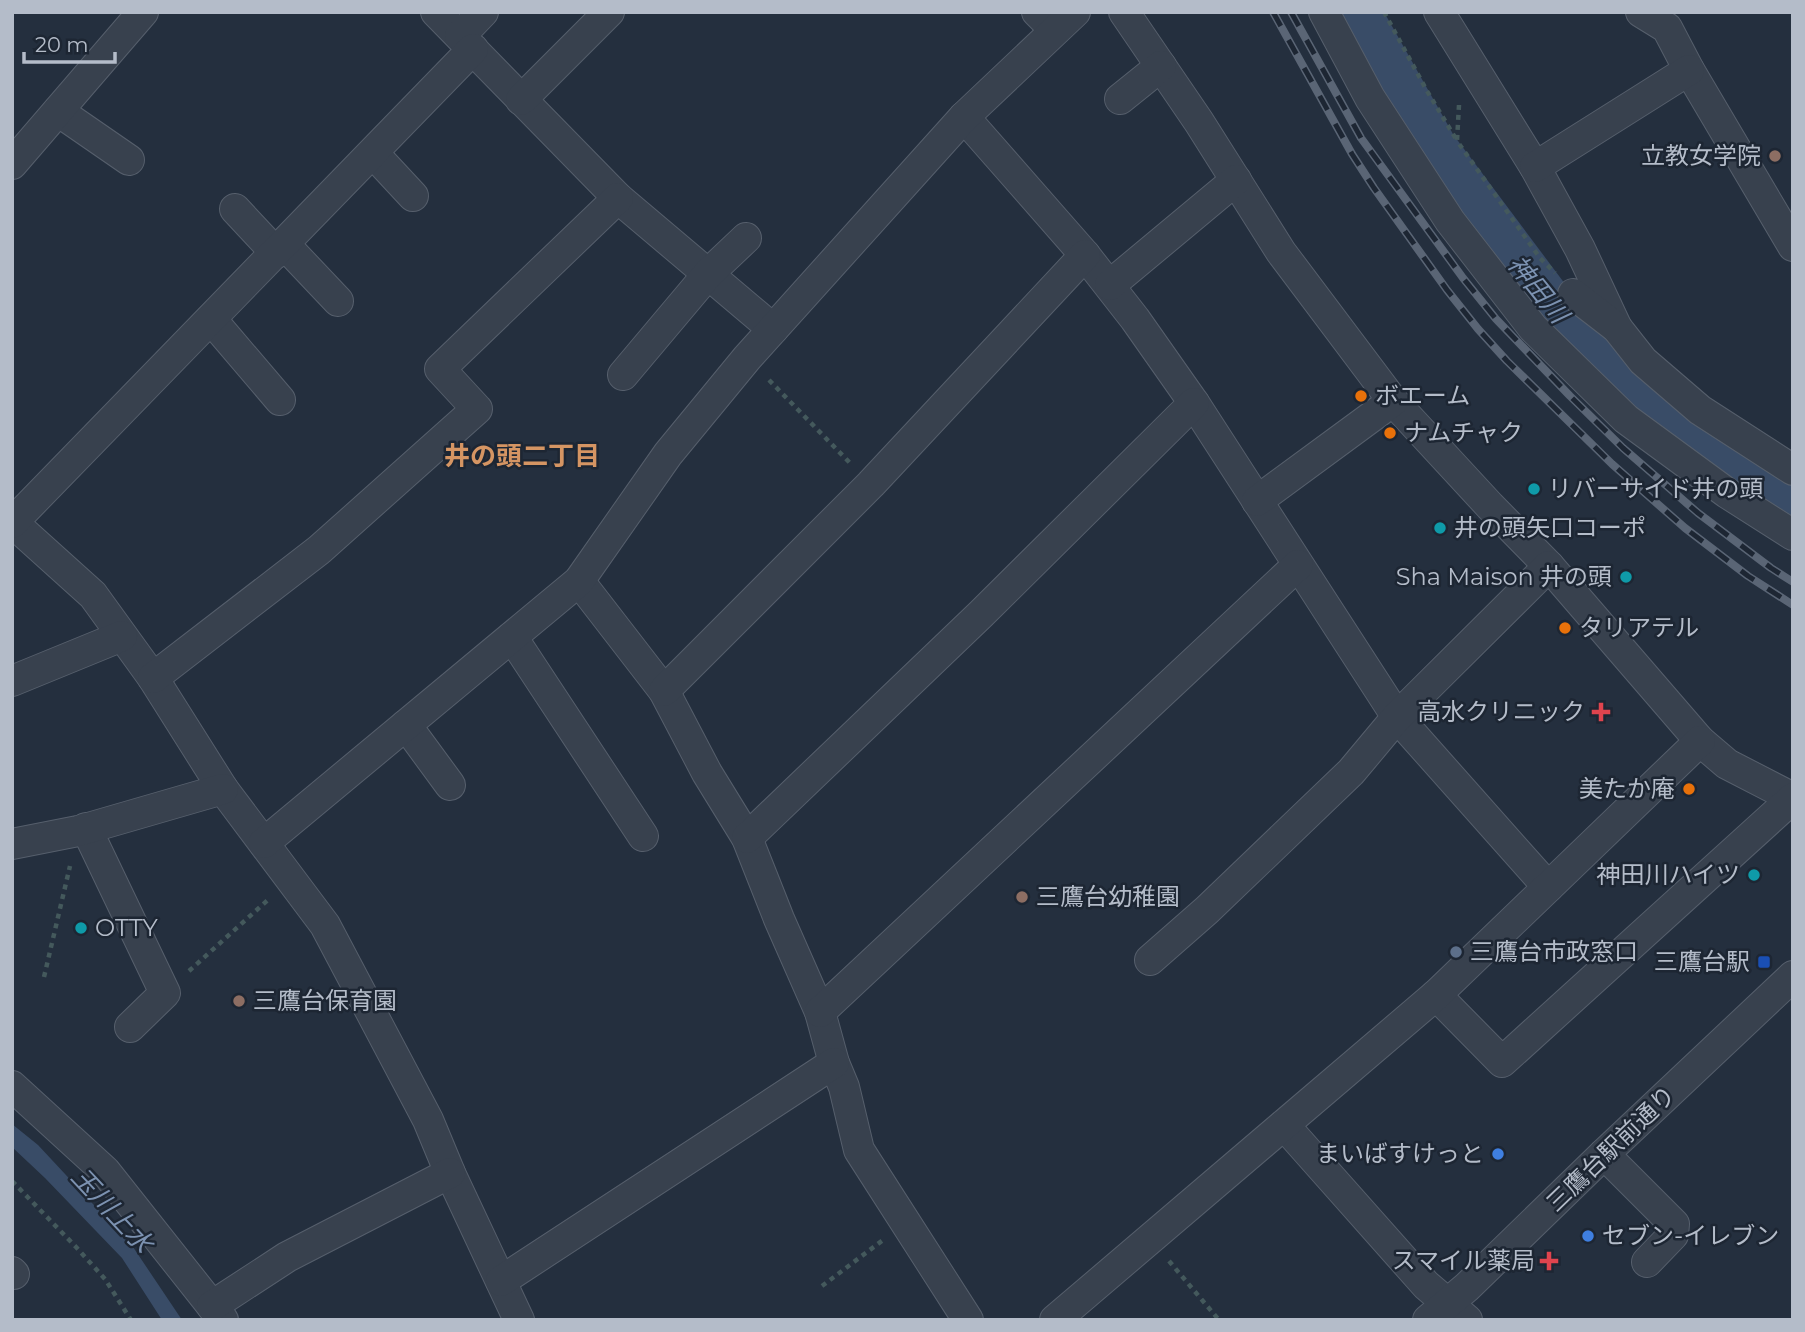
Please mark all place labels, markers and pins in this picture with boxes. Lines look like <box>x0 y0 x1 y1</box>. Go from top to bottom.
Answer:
place label: 立教女学院 <box>1641 141 1761 170</box>
marker: 立教女学院 <box>1767 148 1783 164</box>
place label: ボエーム <box>1375 381 1470 410</box>
marker: ボエーム <box>1353 388 1369 404</box>
place label: ナムチャク <box>1404 418 1523 447</box>
marker: ナムチャク <box>1382 425 1398 441</box>
place label: リバーサイド井の頭 <box>1548 474 1764 503</box>
marker: リバーサイド井の頭 <box>1526 481 1542 497</box>
place label: 井の頭矢口コーポ <box>1454 513 1646 542</box>
marker: 井の頭矢口コーポ <box>1432 520 1448 536</box>
place label: Sha Maison 井の頭 <box>1396 562 1612 591</box>
marker: Sha Maison 井の頭 <box>1618 569 1634 585</box>
place label: タリアテル <box>1579 613 1699 642</box>
marker: タリアテル <box>1557 620 1573 636</box>
place label: 高水クリニック <box>1417 697 1585 726</box>
marker: 高水クリニック <box>1591 702 1611 722</box>
place label: 美たか庵 <box>1579 774 1675 803</box>
marker: 美たか庵 <box>1681 781 1697 797</box>
place label: 神田川ハイツ <box>1596 860 1740 889</box>
marker: 神田川ハイツ <box>1746 867 1762 883</box>
place label: 三鷹台幼稚園 <box>1036 882 1180 911</box>
marker: 三鷹台幼稚園 <box>1014 889 1030 905</box>
place label: OTTY <box>95 913 159 942</box>
marker: OTTY <box>73 920 89 936</box>
place label: 三鷹台市政窓口 <box>1470 937 1638 966</box>
marker: 三鷹台市政窓口 <box>1448 944 1464 960</box>
place label: 三鷹台駅 <box>1654 947 1750 976</box>
marker: 三鷹台駅 <box>1756 954 1772 970</box>
place label: 三鷹台保育園 <box>253 986 397 1015</box>
marker: 三鷹台保育園 <box>231 993 247 1009</box>
place label: まいばすけっと <box>1316 1139 1484 1168</box>
marker: まいばすけっと <box>1490 1146 1506 1162</box>
place label: セブン-イレブン <box>1602 1221 1779 1250</box>
marker: セブン-イレブン <box>1580 1228 1596 1244</box>
place label: スマイル薬局 <box>1392 1246 1535 1275</box>
marker: スマイル薬局 <box>1541 1253 1557 1269</box>

